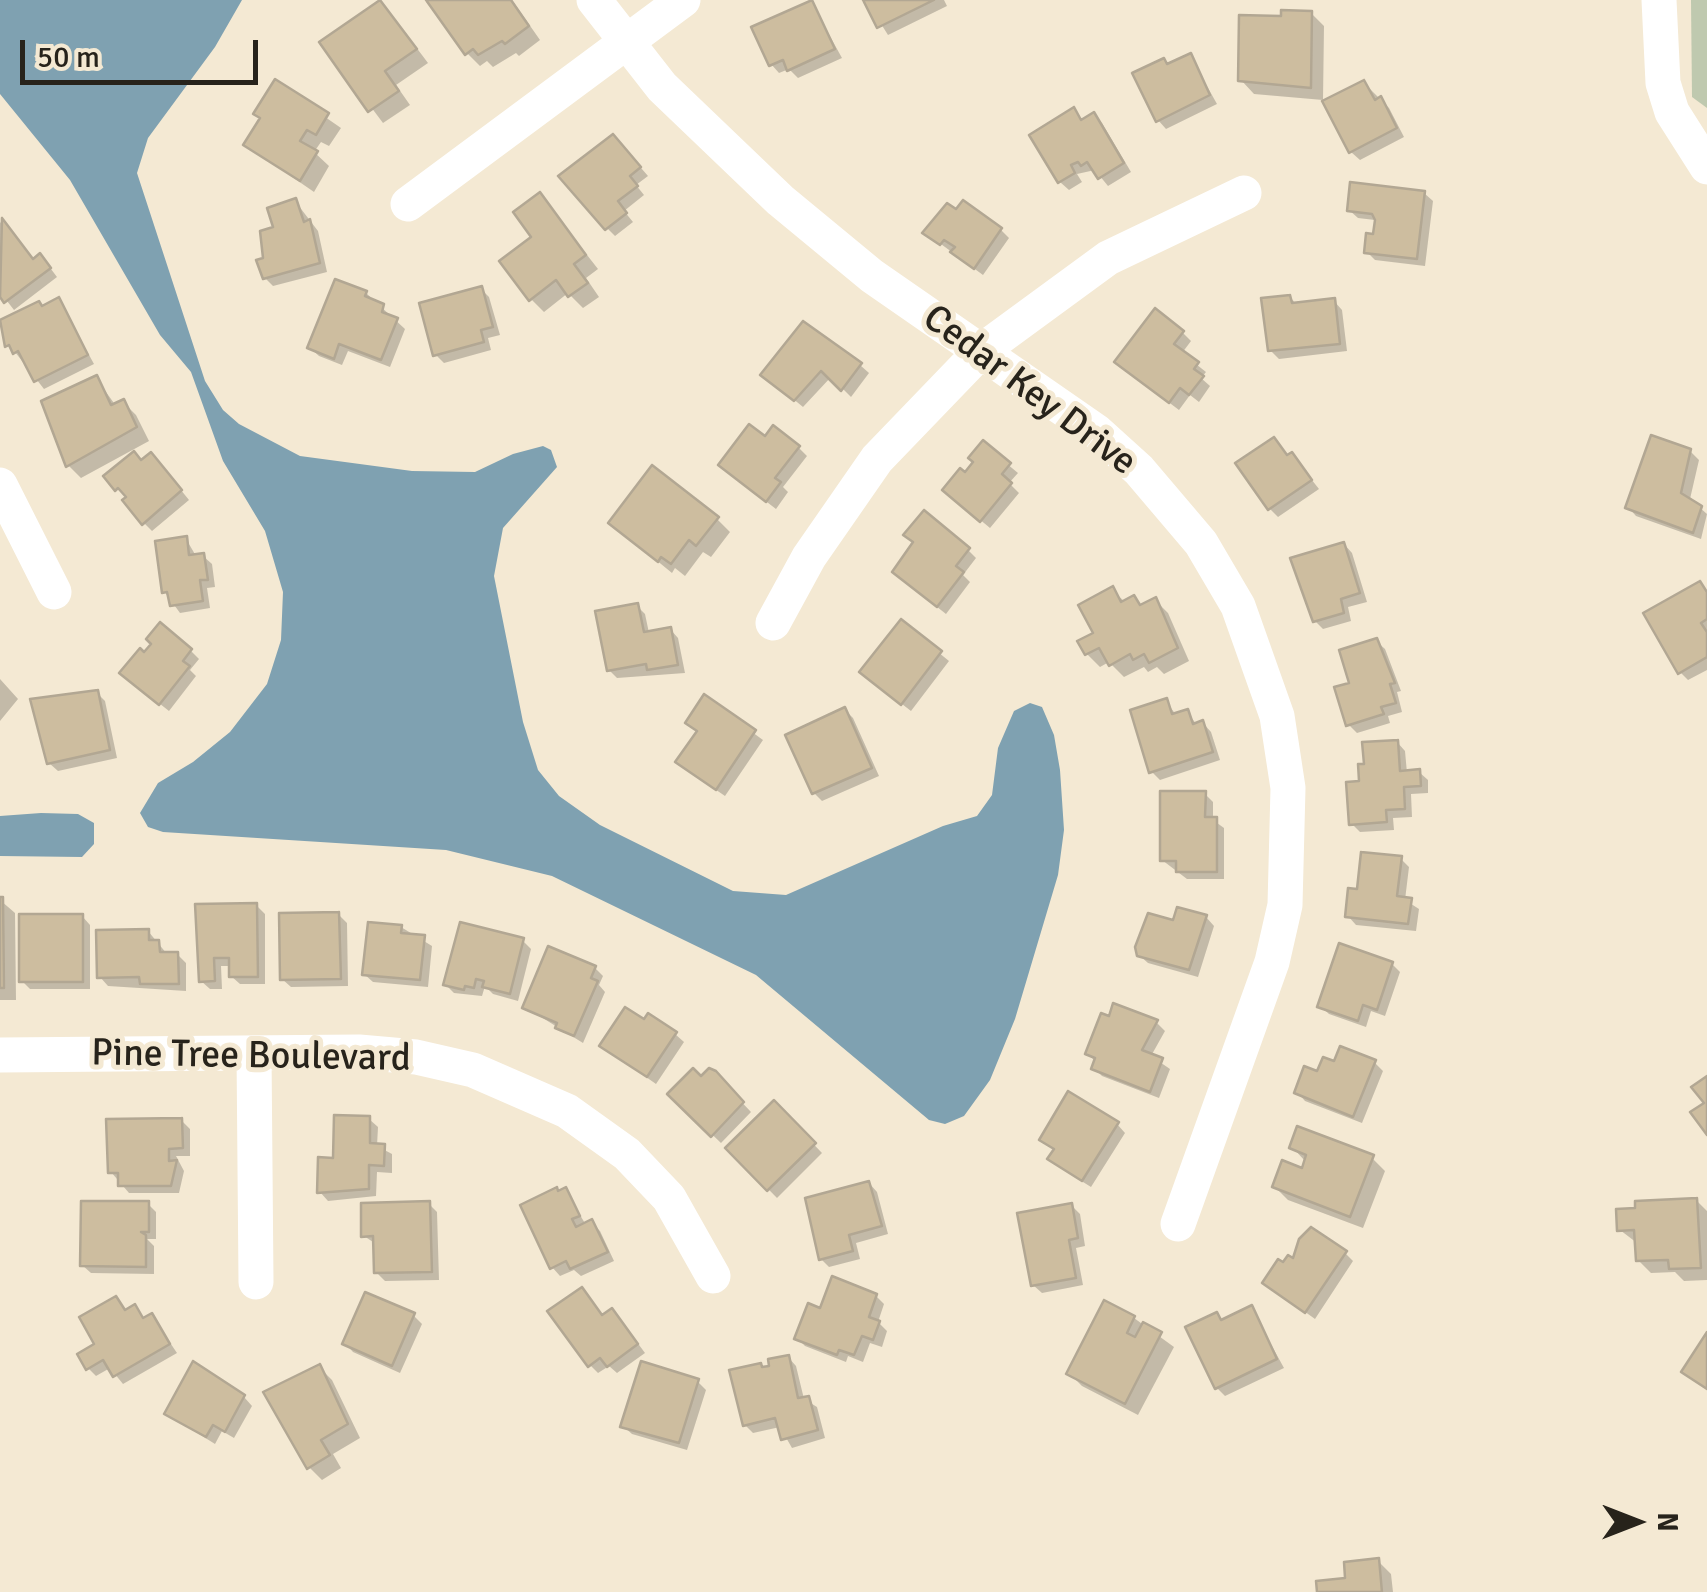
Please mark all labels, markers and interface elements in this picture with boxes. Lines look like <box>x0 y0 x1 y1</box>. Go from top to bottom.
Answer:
scale bar <box>25 20 262 82</box>
text: 50 m <box>37 39 100 76</box>
street label: Cedar Key Drive <box>913 296 1145 486</box>
street label: Pine Tree Boulevard <box>91 1031 411 1083</box>
north arrow <box>1587 1472 1687 1572</box>
text: N <box>1650 1512 1684 1532</box>

